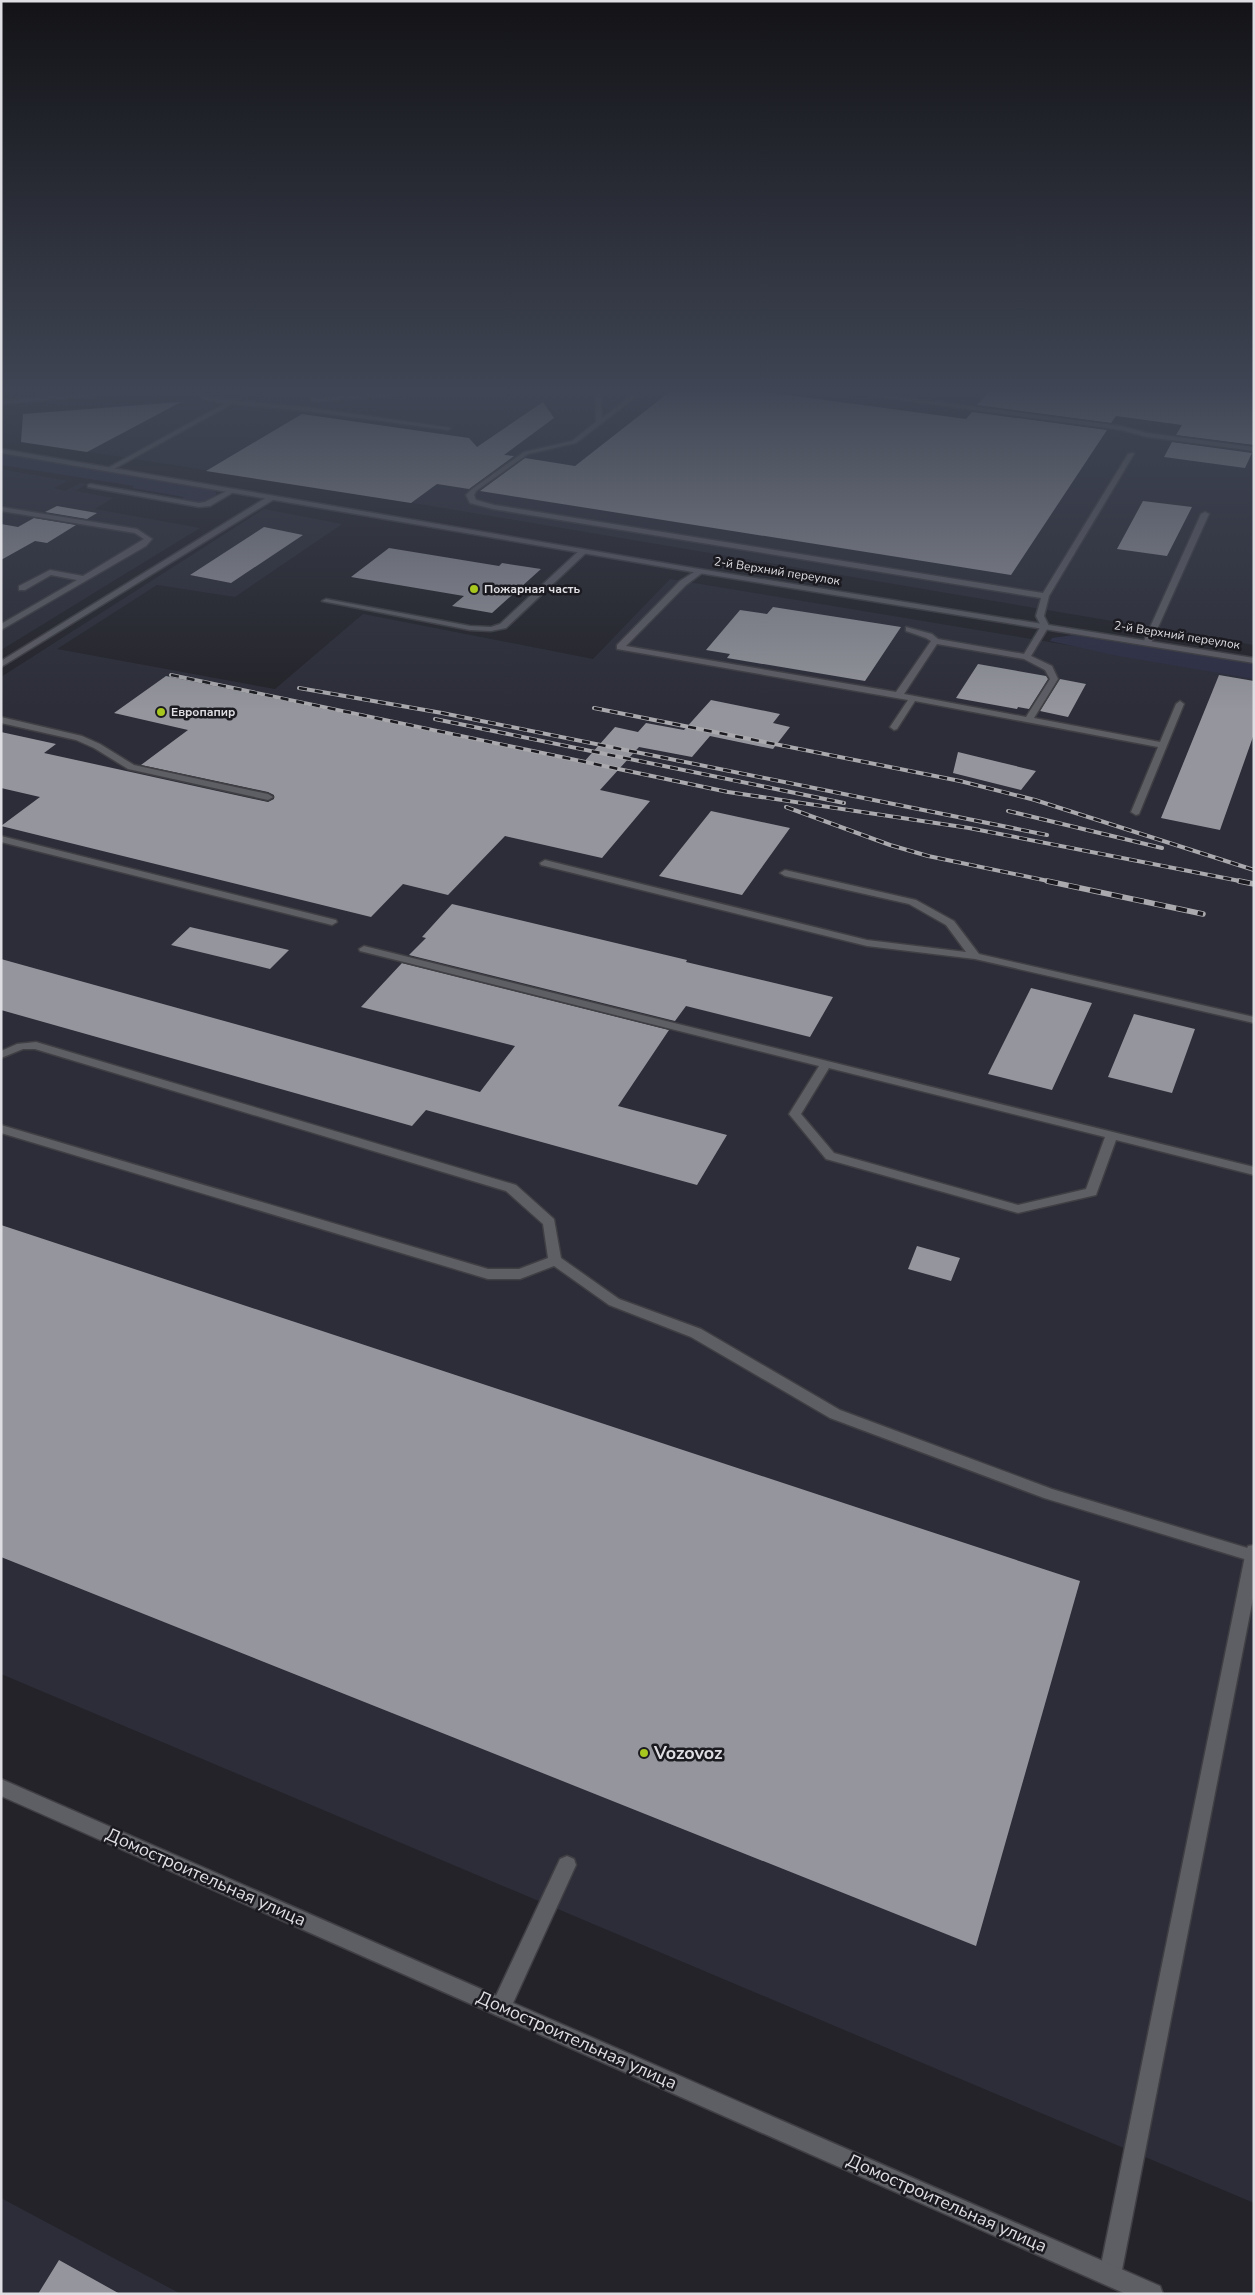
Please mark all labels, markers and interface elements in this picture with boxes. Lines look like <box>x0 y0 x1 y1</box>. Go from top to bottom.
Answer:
street label: 2-й Верхний переулок <box>713 553 842 589</box>
place label: Пожарная часть <box>484 581 580 597</box>
marker: Пожарная часть <box>468 583 480 595</box>
street label: 2-й Верхний переулок <box>1113 617 1242 653</box>
place label: Европапир <box>171 704 235 720</box>
marker: Европапир <box>155 706 167 718</box>
place label: Vozovoz <box>653 1741 723 1765</box>
marker: Vozovoz <box>638 1747 650 1759</box>
street label: Домостроительная улица <box>102 1822 310 1932</box>
street label: Домостроительная улица <box>473 1985 681 2095</box>
street label: Домостроительная улица <box>843 2148 1051 2258</box>

